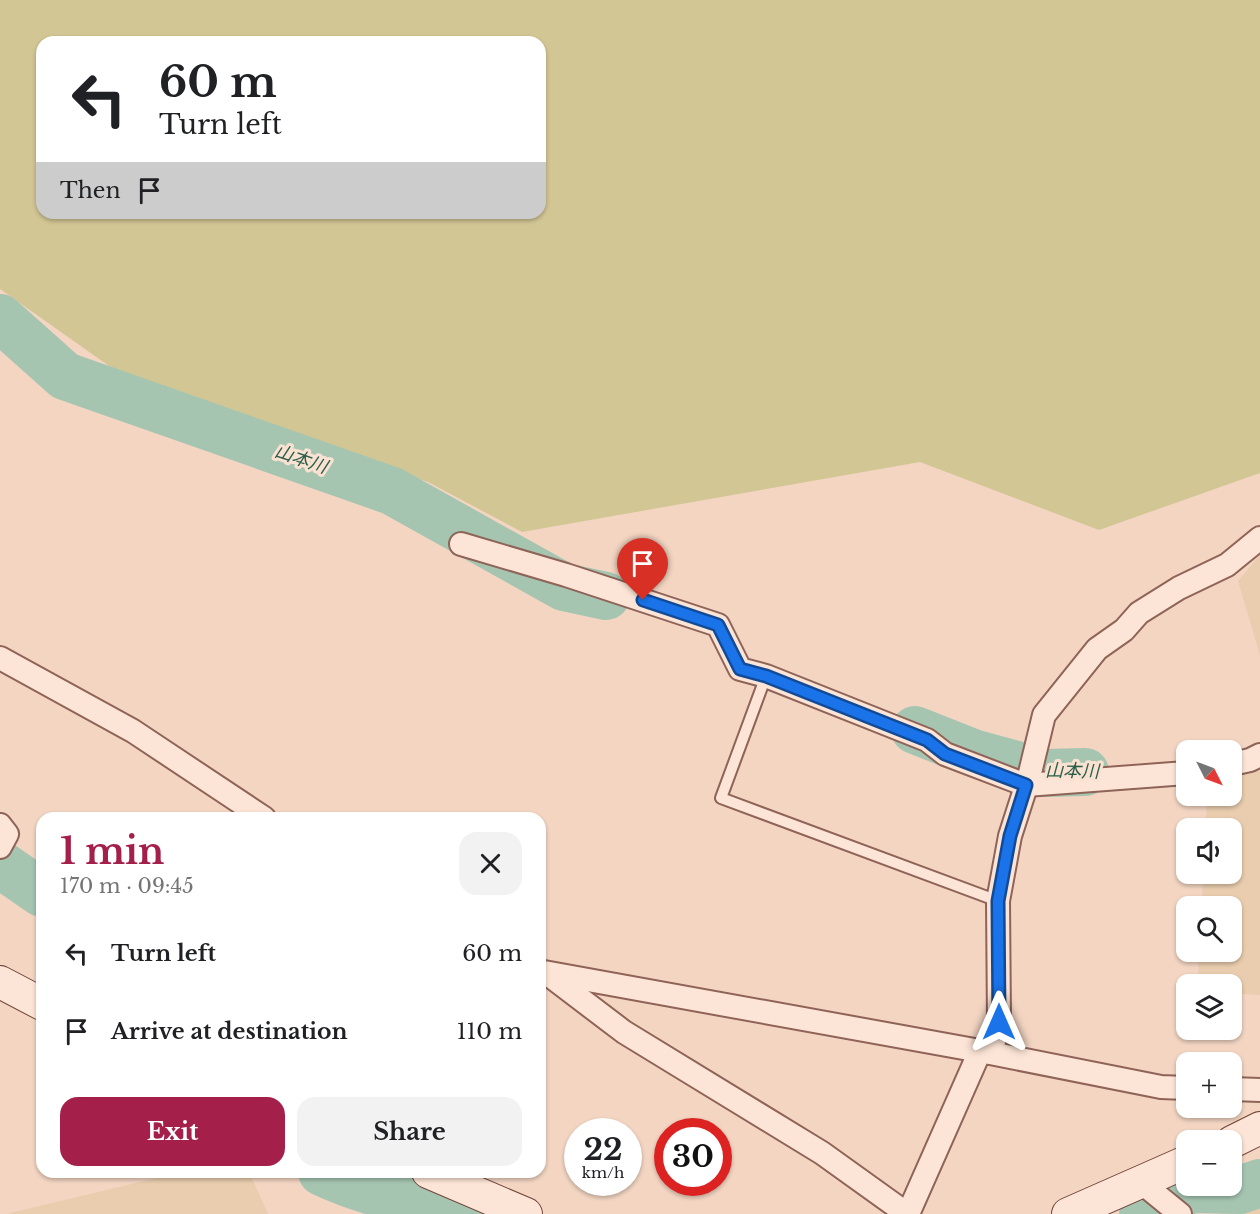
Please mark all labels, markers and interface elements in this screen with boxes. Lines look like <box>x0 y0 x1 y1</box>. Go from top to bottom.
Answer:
text: 60 m <box>159 56 277 108</box>
icon: left <box>60 60 138 138</box>
text: Turn left <box>159 108 282 141</box>
icon: arrive <box>133 174 166 207</box>
text: Then <box>60 177 121 204</box>
water label: 山本川 <box>272 440 332 479</box>
pin <box>617 538 668 600</box>
icon: arrive <box>626 547 659 580</box>
north arrow <box>1176 740 1242 806</box>
map controls <box>1176 740 1242 1196</box>
water label: 山本川 <box>1045 760 1101 783</box>
button: sound <box>1176 818 1242 884</box>
text: 1 min <box>60 829 164 874</box>
button: close <box>459 832 522 895</box>
text: 170 m · 09:45 <box>60 874 194 898</box>
button: search <box>1176 896 1242 962</box>
icon: left <box>60 937 93 970</box>
text: Turn left <box>111 940 216 967</box>
text: 60 m <box>462 940 522 967</box>
button: layers <box>1176 974 1242 1040</box>
position arrow <box>967 990 1031 1054</box>
icon: arrive <box>60 1015 93 1048</box>
text: Arrive at destination <box>111 1018 348 1045</box>
text: 110 m <box>457 1018 522 1045</box>
button: + <box>1176 1052 1242 1118</box>
button: Exit <box>60 1097 285 1166</box>
button: Share <box>297 1097 522 1166</box>
speed limit sign: 30 <box>654 1118 732 1196</box>
button: − <box>1176 1130 1242 1196</box>
text: 22 <box>583 1131 623 1168</box>
text: km/h <box>582 1163 624 1182</box>

